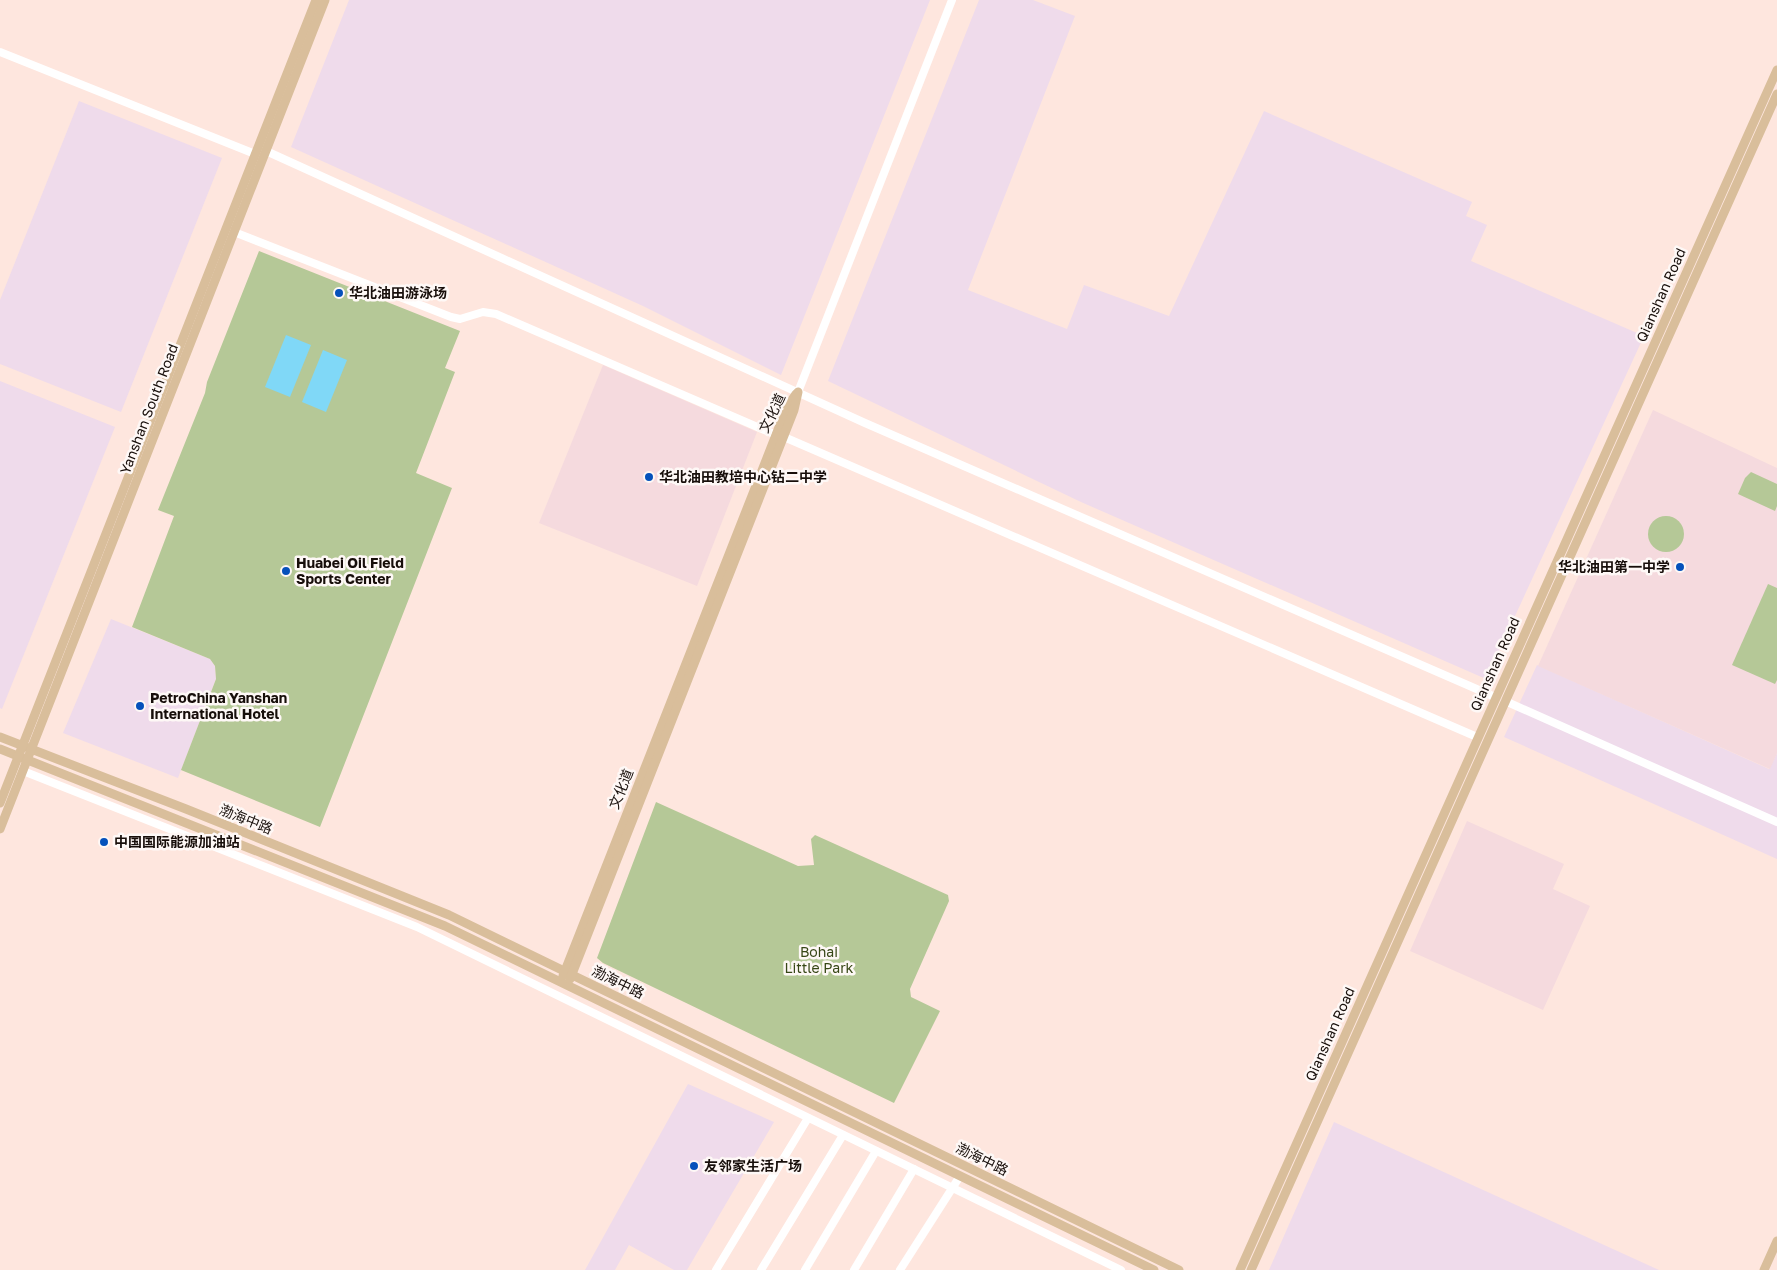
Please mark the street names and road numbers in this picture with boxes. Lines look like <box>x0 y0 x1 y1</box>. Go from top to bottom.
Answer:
street label: Qianshan Road <box>1632 245 1689 344</box>
street label: Yanshan South Road <box>116 341 181 476</box>
street label: 文化道 <box>755 390 788 435</box>
street label: Qianshan Road <box>1466 614 1523 713</box>
street label: 文化道 <box>605 766 636 811</box>
street label: 渤海中路 <box>217 800 275 837</box>
street label: 渤海中路 <box>589 962 647 1001</box>
street label: Qianshan Road <box>1301 984 1358 1083</box>
street label: 渤海中路 <box>953 1139 1011 1178</box>

